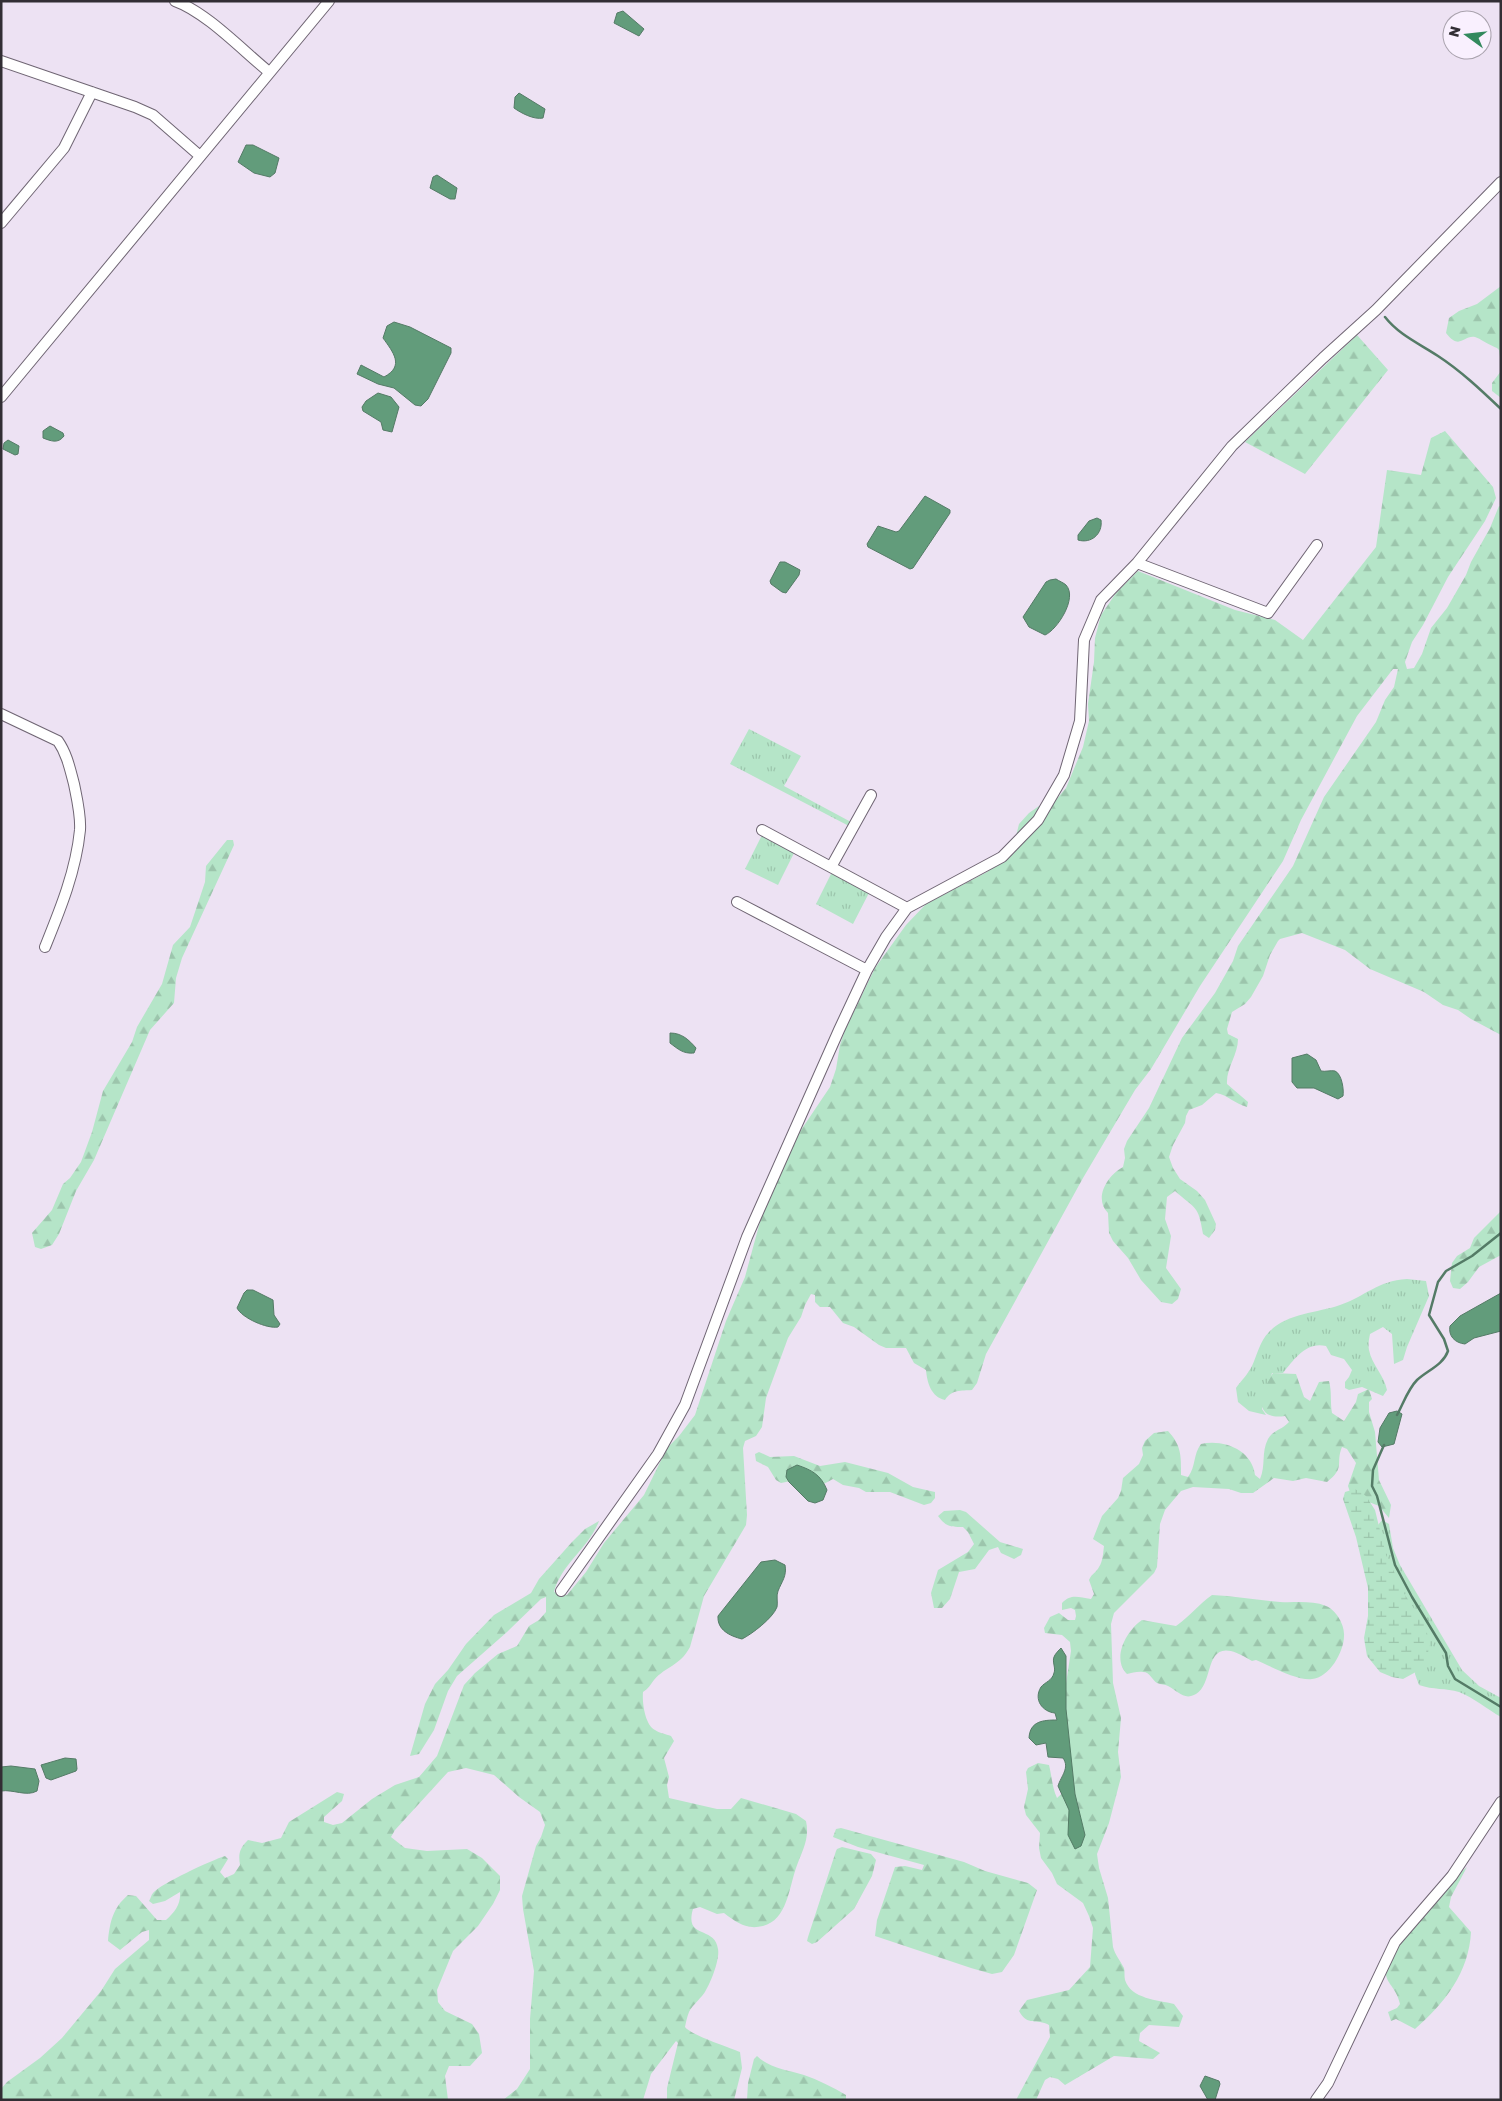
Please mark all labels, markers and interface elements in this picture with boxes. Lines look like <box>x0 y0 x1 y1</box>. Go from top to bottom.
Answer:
north arrow <box>1442 10 1492 60</box>
text: N <box>1444 24 1464 39</box>

